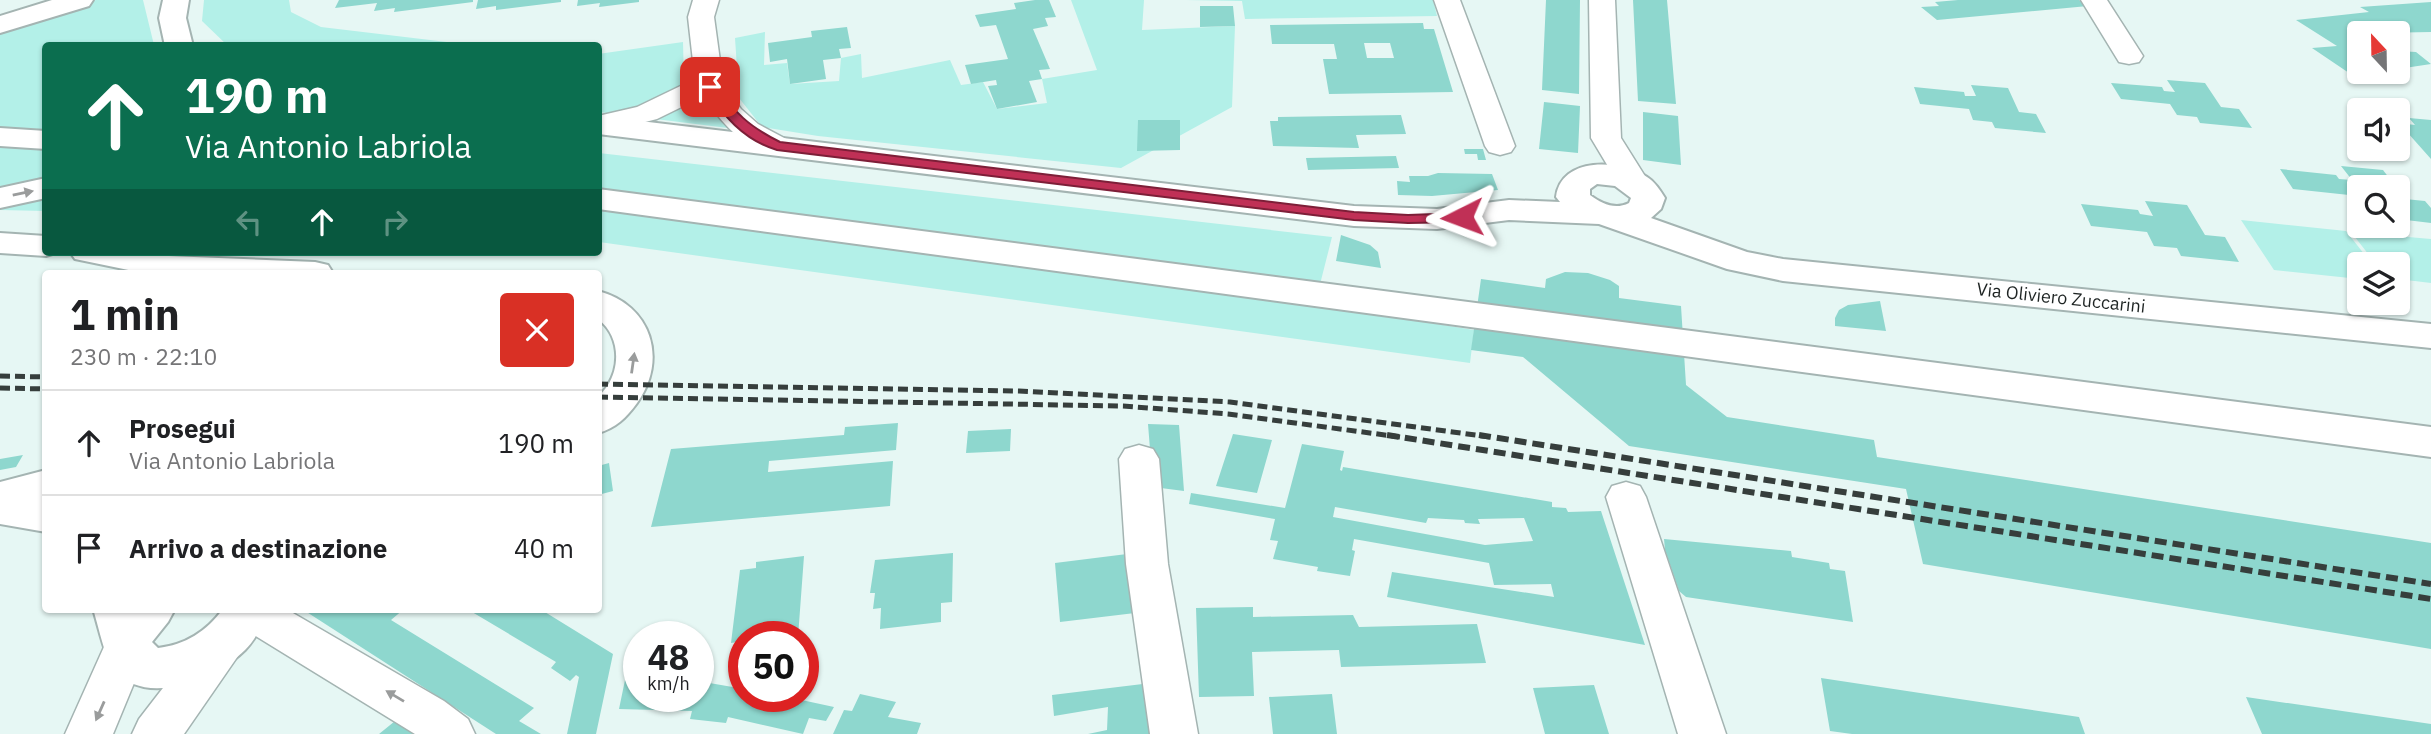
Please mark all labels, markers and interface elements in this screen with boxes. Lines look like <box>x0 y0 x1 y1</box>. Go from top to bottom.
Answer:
north arrow <box>2347 21 2410 84</box>
map controls <box>2347 21 2410 315</box>
pin <box>680 57 740 117</box>
text: 190 m <box>185 63 329 126</box>
icon: arrive <box>691 68 729 106</box>
icon: ahead <box>70 70 161 161</box>
button: sound <box>2347 98 2410 161</box>
text: Via Antonio Labriola <box>185 125 472 167</box>
button: search <box>2347 175 2410 238</box>
position arrow <box>1425 180 1499 254</box>
one-way arrow <box>12 188 34 199</box>
icon: left <box>230 203 268 241</box>
icon: ahead <box>303 203 341 241</box>
icon: right <box>376 203 414 241</box>
button: layers <box>2347 252 2410 315</box>
street label: Via Oliviero Zuccarini <box>1976 277 2147 318</box>
text: 1 min <box>70 287 180 342</box>
button: close <box>500 293 574 367</box>
text: 230 m · 22:10 <box>70 341 217 371</box>
one-way arrow <box>628 352 639 374</box>
text: Prosegui <box>129 411 236 445</box>
icon: ahead <box>70 424 108 462</box>
text: 190 m <box>498 426 574 460</box>
text: Via Antonio Labriola <box>129 445 335 475</box>
icon: arrive <box>70 529 108 567</box>
text: Arrivo a destinazione <box>129 531 387 565</box>
text: 40 m <box>514 531 574 565</box>
speed limit sign: 50 <box>728 621 819 712</box>
text: 48 <box>647 634 690 680</box>
text: km/h <box>647 672 690 695</box>
one-way arrow <box>385 690 404 703</box>
one-way arrow <box>94 701 106 721</box>

